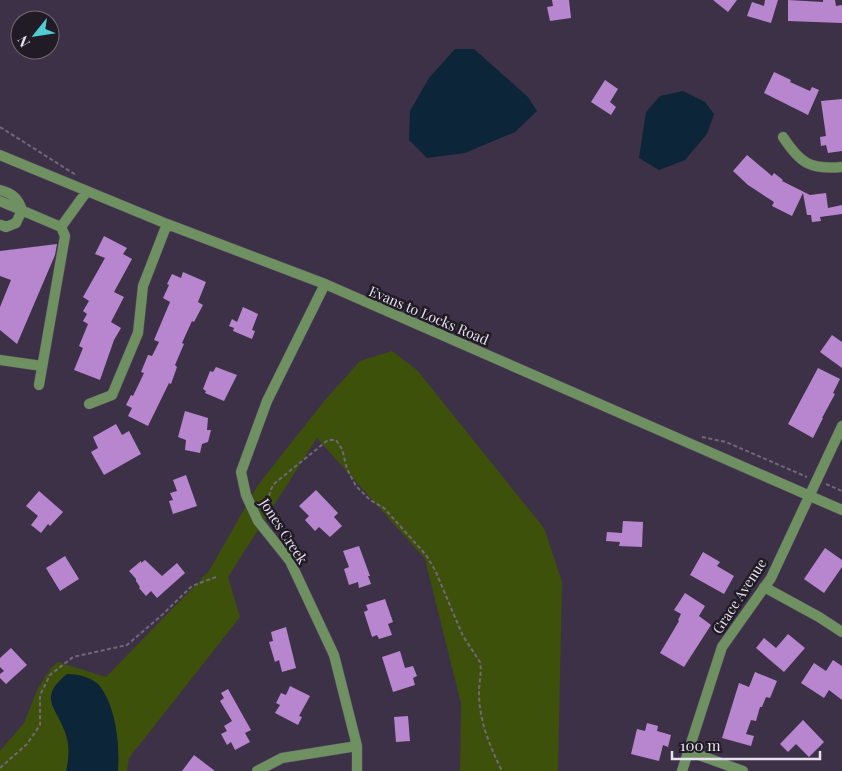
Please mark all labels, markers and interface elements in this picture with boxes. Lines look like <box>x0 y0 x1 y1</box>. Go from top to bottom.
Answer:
north arrow <box>10 10 60 60</box>
text: N <box>13 33 34 51</box>
street label: Evans to Locks Road <box>366 281 492 349</box>
street label: Jones Creek <box>255 494 312 568</box>
street label: Grace Avenue <box>708 555 770 637</box>
scale bar <box>672 728 820 760</box>
text: 100 m <box>680 735 721 755</box>

